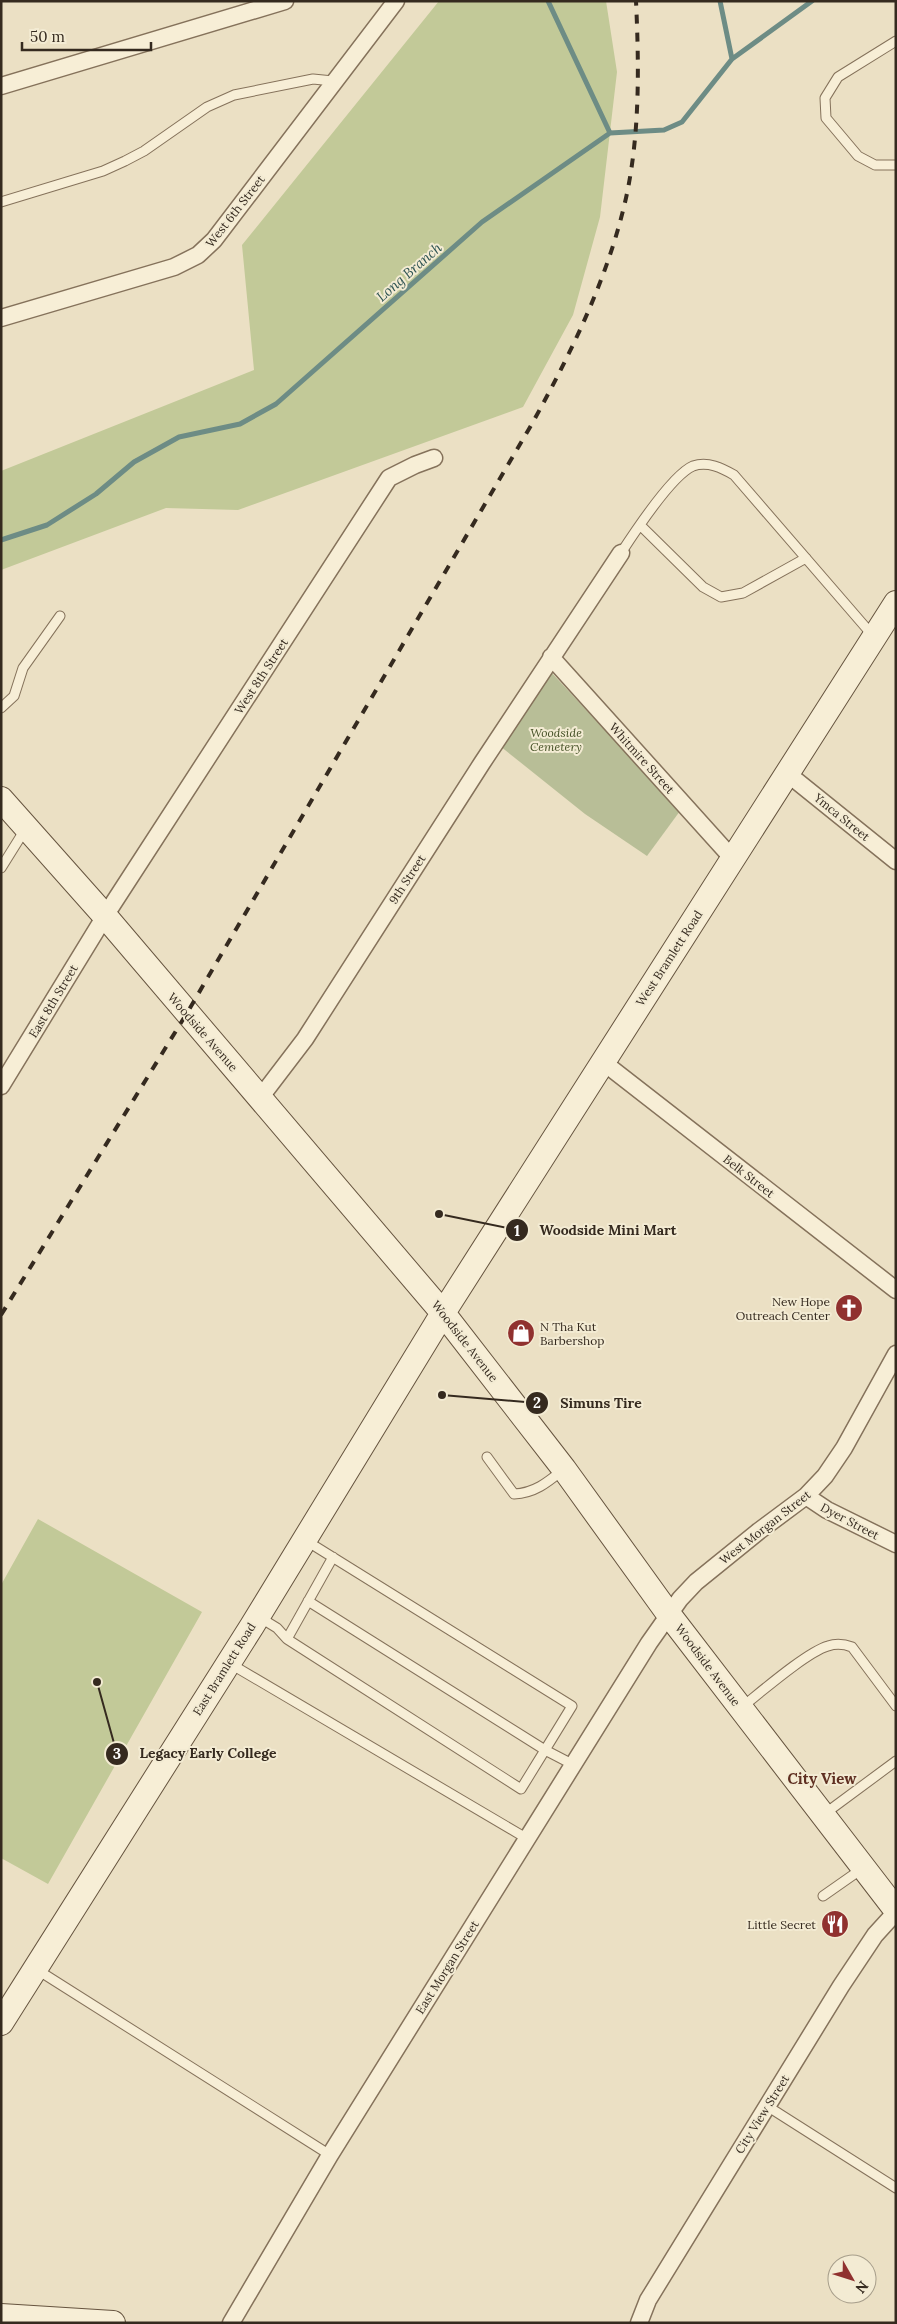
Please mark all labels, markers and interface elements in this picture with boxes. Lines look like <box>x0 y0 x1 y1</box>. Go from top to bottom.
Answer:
scale bar <box>22 20 151 52</box>
text: 50 m <box>30 27 65 46</box>
street label: West 6th Street <box>202 172 268 250</box>
water label: Long Branch <box>373 239 445 305</box>
street label: West 8th Street <box>231 635 291 717</box>
street label: Whitmire Street <box>606 719 678 797</box>
park label: Woodside Cemetery <box>530 725 582 754</box>
street label: Ymca Street <box>810 789 873 844</box>
street label: 9th Street <box>385 851 429 907</box>
street label: West Bramlett Road <box>633 907 705 1009</box>
street label: East 8th Street <box>25 961 81 1040</box>
street label: Woodside Avenue <box>165 990 242 1075</box>
street label: Belk Street <box>720 1151 778 1201</box>
callout: Woodside Mini Mart <box>504 1216 686 1245</box>
text: 1 <box>514 1221 520 1240</box>
text: Woodside Mini Mart <box>540 1221 677 1239</box>
church icon: New Hope Outreach Center <box>834 1293 864 1323</box>
place label: New Hope Outreach Center <box>736 1294 831 1323</box>
street label: Woodside Avenue <box>429 1297 502 1385</box>
shop icon: N Tha Kut Barbershop <box>506 1318 536 1348</box>
place label: N Tha Kut Barbershop <box>540 1319 604 1348</box>
callout: Simuns Tire <box>525 1389 651 1418</box>
text: 2 <box>533 1393 541 1412</box>
text: Simuns Tire <box>560 1394 642 1412</box>
street label: West Morgan Street <box>716 1486 814 1567</box>
street label: Dyer Street <box>818 1499 882 1543</box>
street label: East Bramlett Road <box>189 1620 259 1718</box>
street label: Woodside Avenue <box>672 1621 744 1710</box>
callout: Legacy Early College <box>105 1739 287 1768</box>
text: 3 <box>113 1744 121 1763</box>
text: Legacy Early College <box>139 1744 277 1762</box>
district label: City View <box>788 1769 857 1788</box>
restaurant icon: Little Secret <box>820 1909 850 1939</box>
street label: East Morgan Street <box>412 1917 482 2017</box>
place label: Little Secret <box>747 1917 816 1932</box>
street label: City View Street <box>732 2071 792 2156</box>
north arrow <box>827 2254 877 2304</box>
text: N <box>852 2277 873 2297</box>

